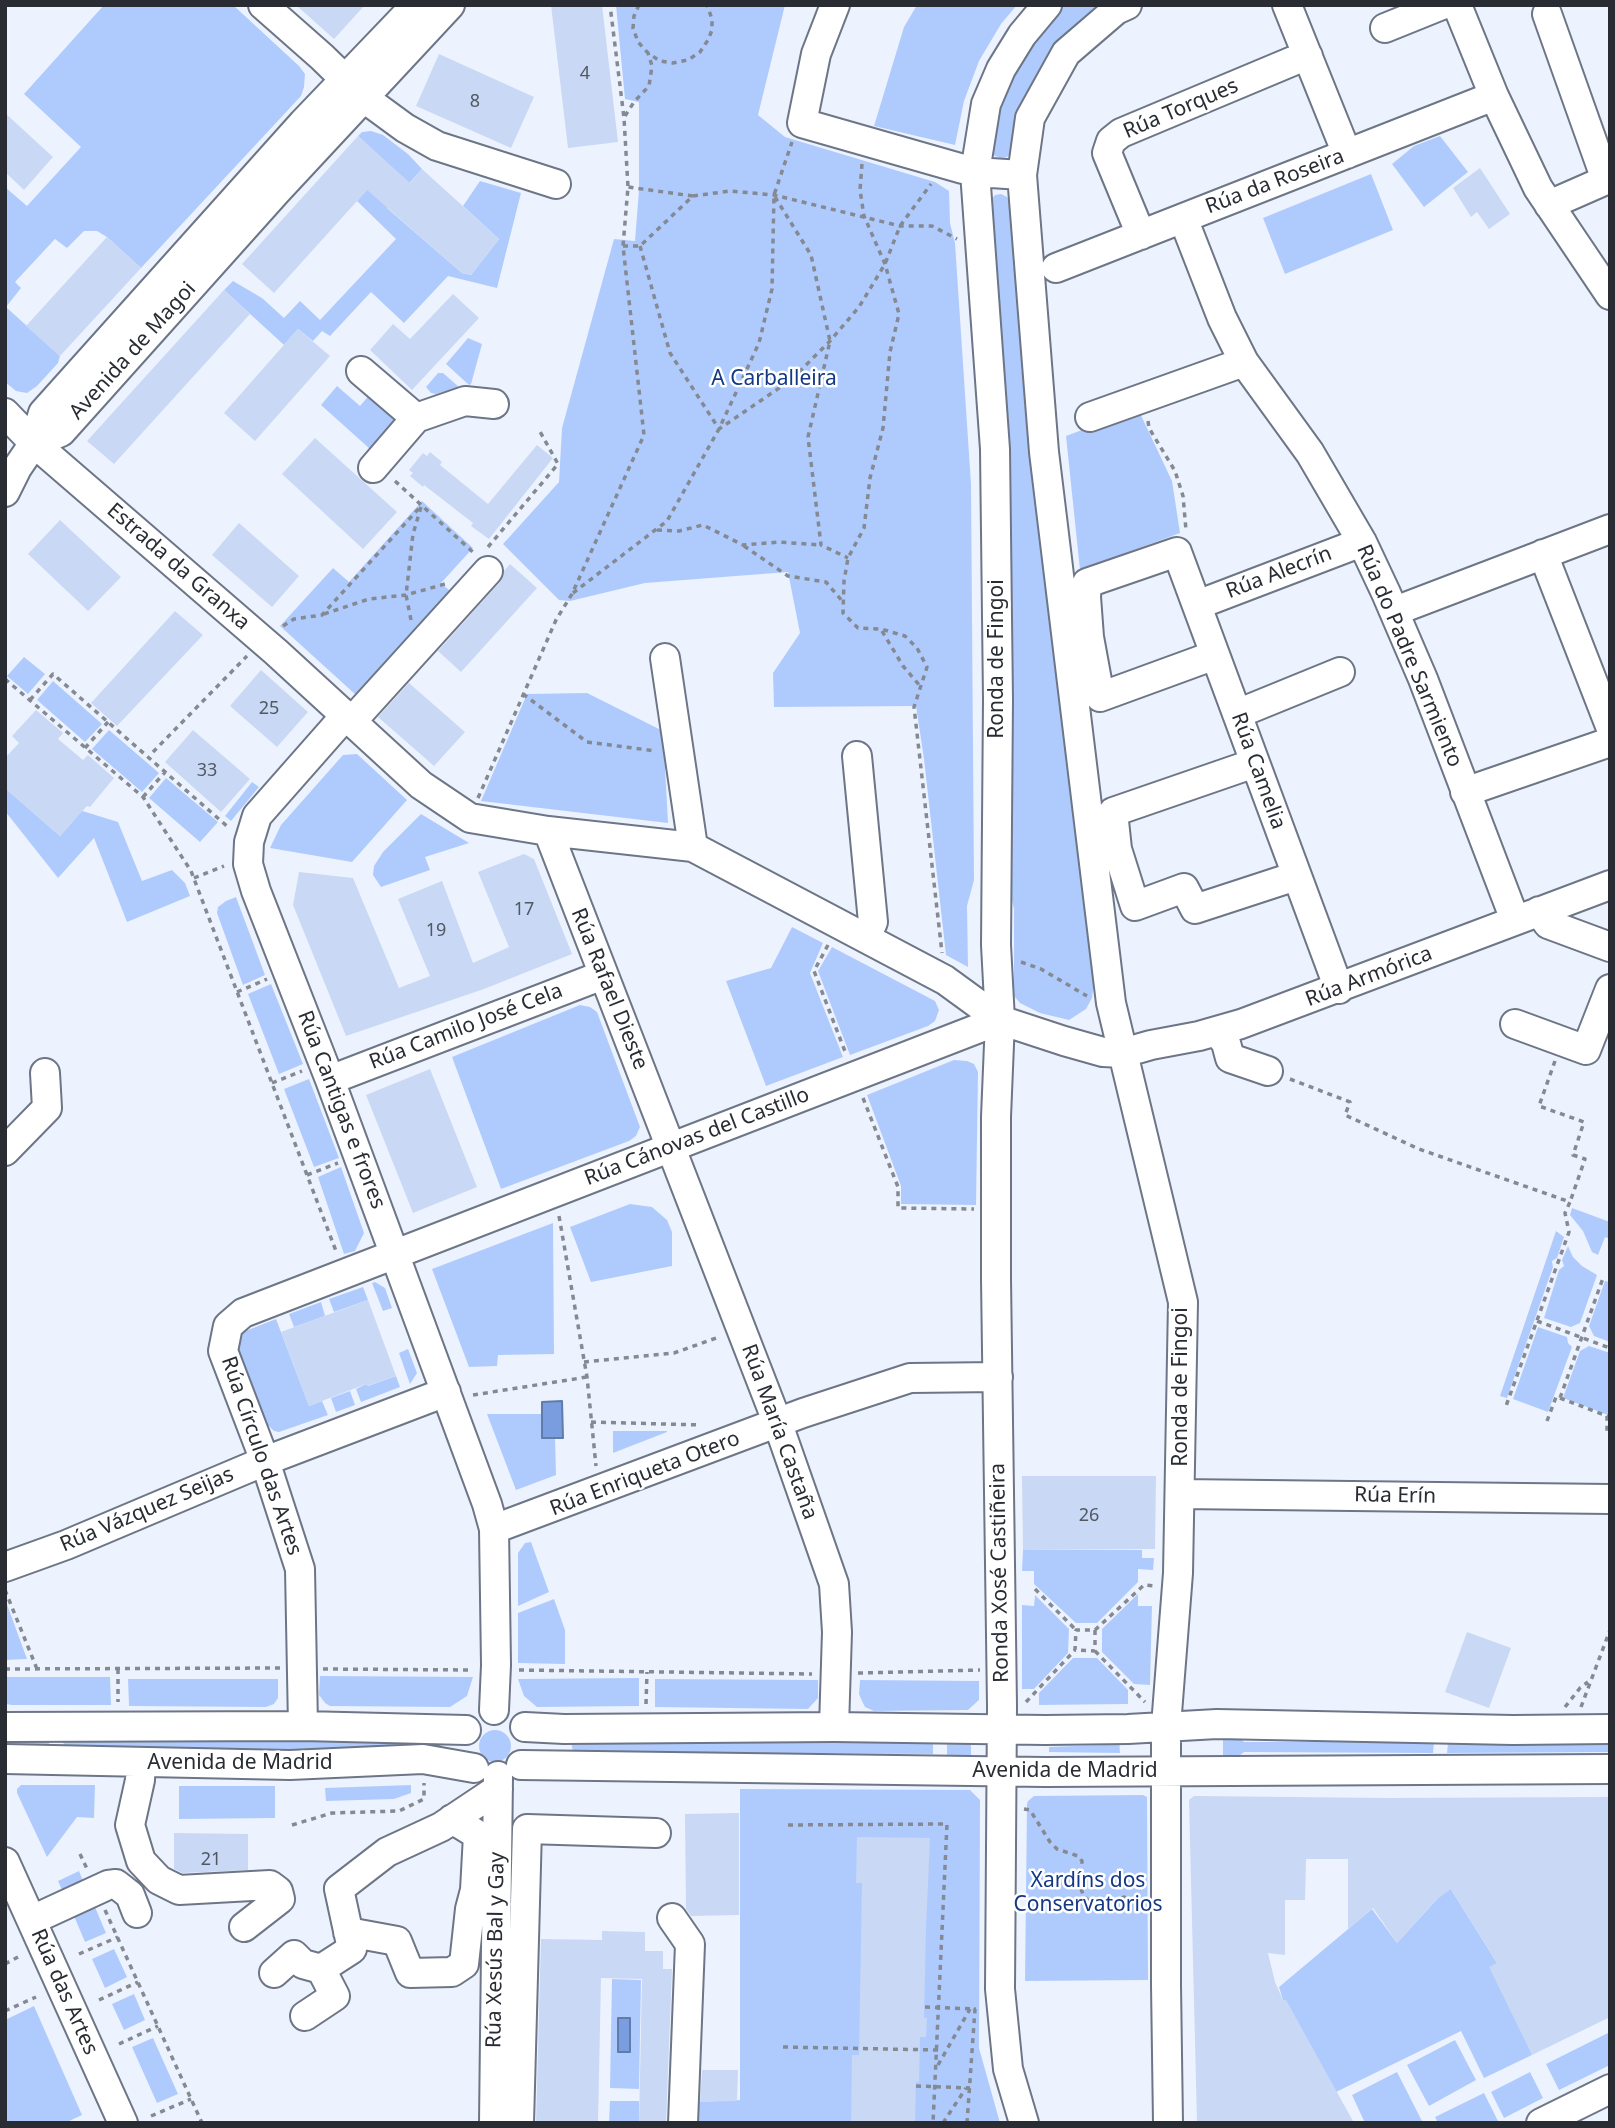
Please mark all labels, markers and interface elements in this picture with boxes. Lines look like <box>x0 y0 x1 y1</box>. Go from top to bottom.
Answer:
house number: 4 <box>580 63 590 85</box>
street label: Rúa Torques <box>1120 74 1242 144</box>
house number: 8 <box>470 91 480 113</box>
street label: Rúa da Roseira <box>1202 144 1348 220</box>
street label: Avenida de Magoi <box>65 277 201 425</box>
park label: A Carballeira <box>711 366 837 392</box>
street label: Estrada da Granxa <box>101 498 255 636</box>
street label: Rúa Alecrín <box>1223 541 1335 605</box>
street label: Rúa do Padre Sarmiento <box>1351 541 1467 771</box>
street label: Ronda de Fingoi <box>984 579 1010 739</box>
house number: 25 <box>259 698 279 720</box>
street label: Rúa Camelia <box>1225 709 1291 833</box>
house number: 33 <box>197 760 217 782</box>
house number: 17 <box>514 899 534 921</box>
street label: Rúa Rafael Dieste <box>565 905 653 1073</box>
house number: 19 <box>426 920 446 942</box>
street label: Rúa Armórica <box>1302 941 1436 1013</box>
street label: Rúa Camilo José Cela <box>366 978 566 1076</box>
street label: Rúa Cantigas e frores <box>292 1007 390 1213</box>
street label: Rúa Cánovas del Castillo <box>581 1082 813 1192</box>
street label: Ronda de Fingoi <box>1168 1307 1194 1467</box>
street label: Rúa María Castaña <box>736 1341 822 1523</box>
street label: Rúa Círculo das Artes <box>215 1353 307 1559</box>
street label: Rúa Enriqueta Otero <box>546 1426 744 1522</box>
street label: Rúa Vázquez Seijas <box>56 1462 238 1558</box>
street label: Ronda Xosé Castiñeira <box>985 1463 1015 1683</box>
street label: Rúa Erín <box>1354 1483 1436 1509</box>
house number: 26 <box>1079 1505 1099 1527</box>
street label: Avenida de Madrid <box>147 1750 333 1776</box>
street label: Avenida de Madrid <box>972 1758 1158 1784</box>
house number: 21 <box>201 1849 221 1871</box>
street label: Rúa Xesús Bal y Gay <box>482 1852 510 2048</box>
park label: Xardíns dos Conservatorios <box>1013 1868 1163 1918</box>
street label: Rúa das Artes <box>25 1925 103 2059</box>

